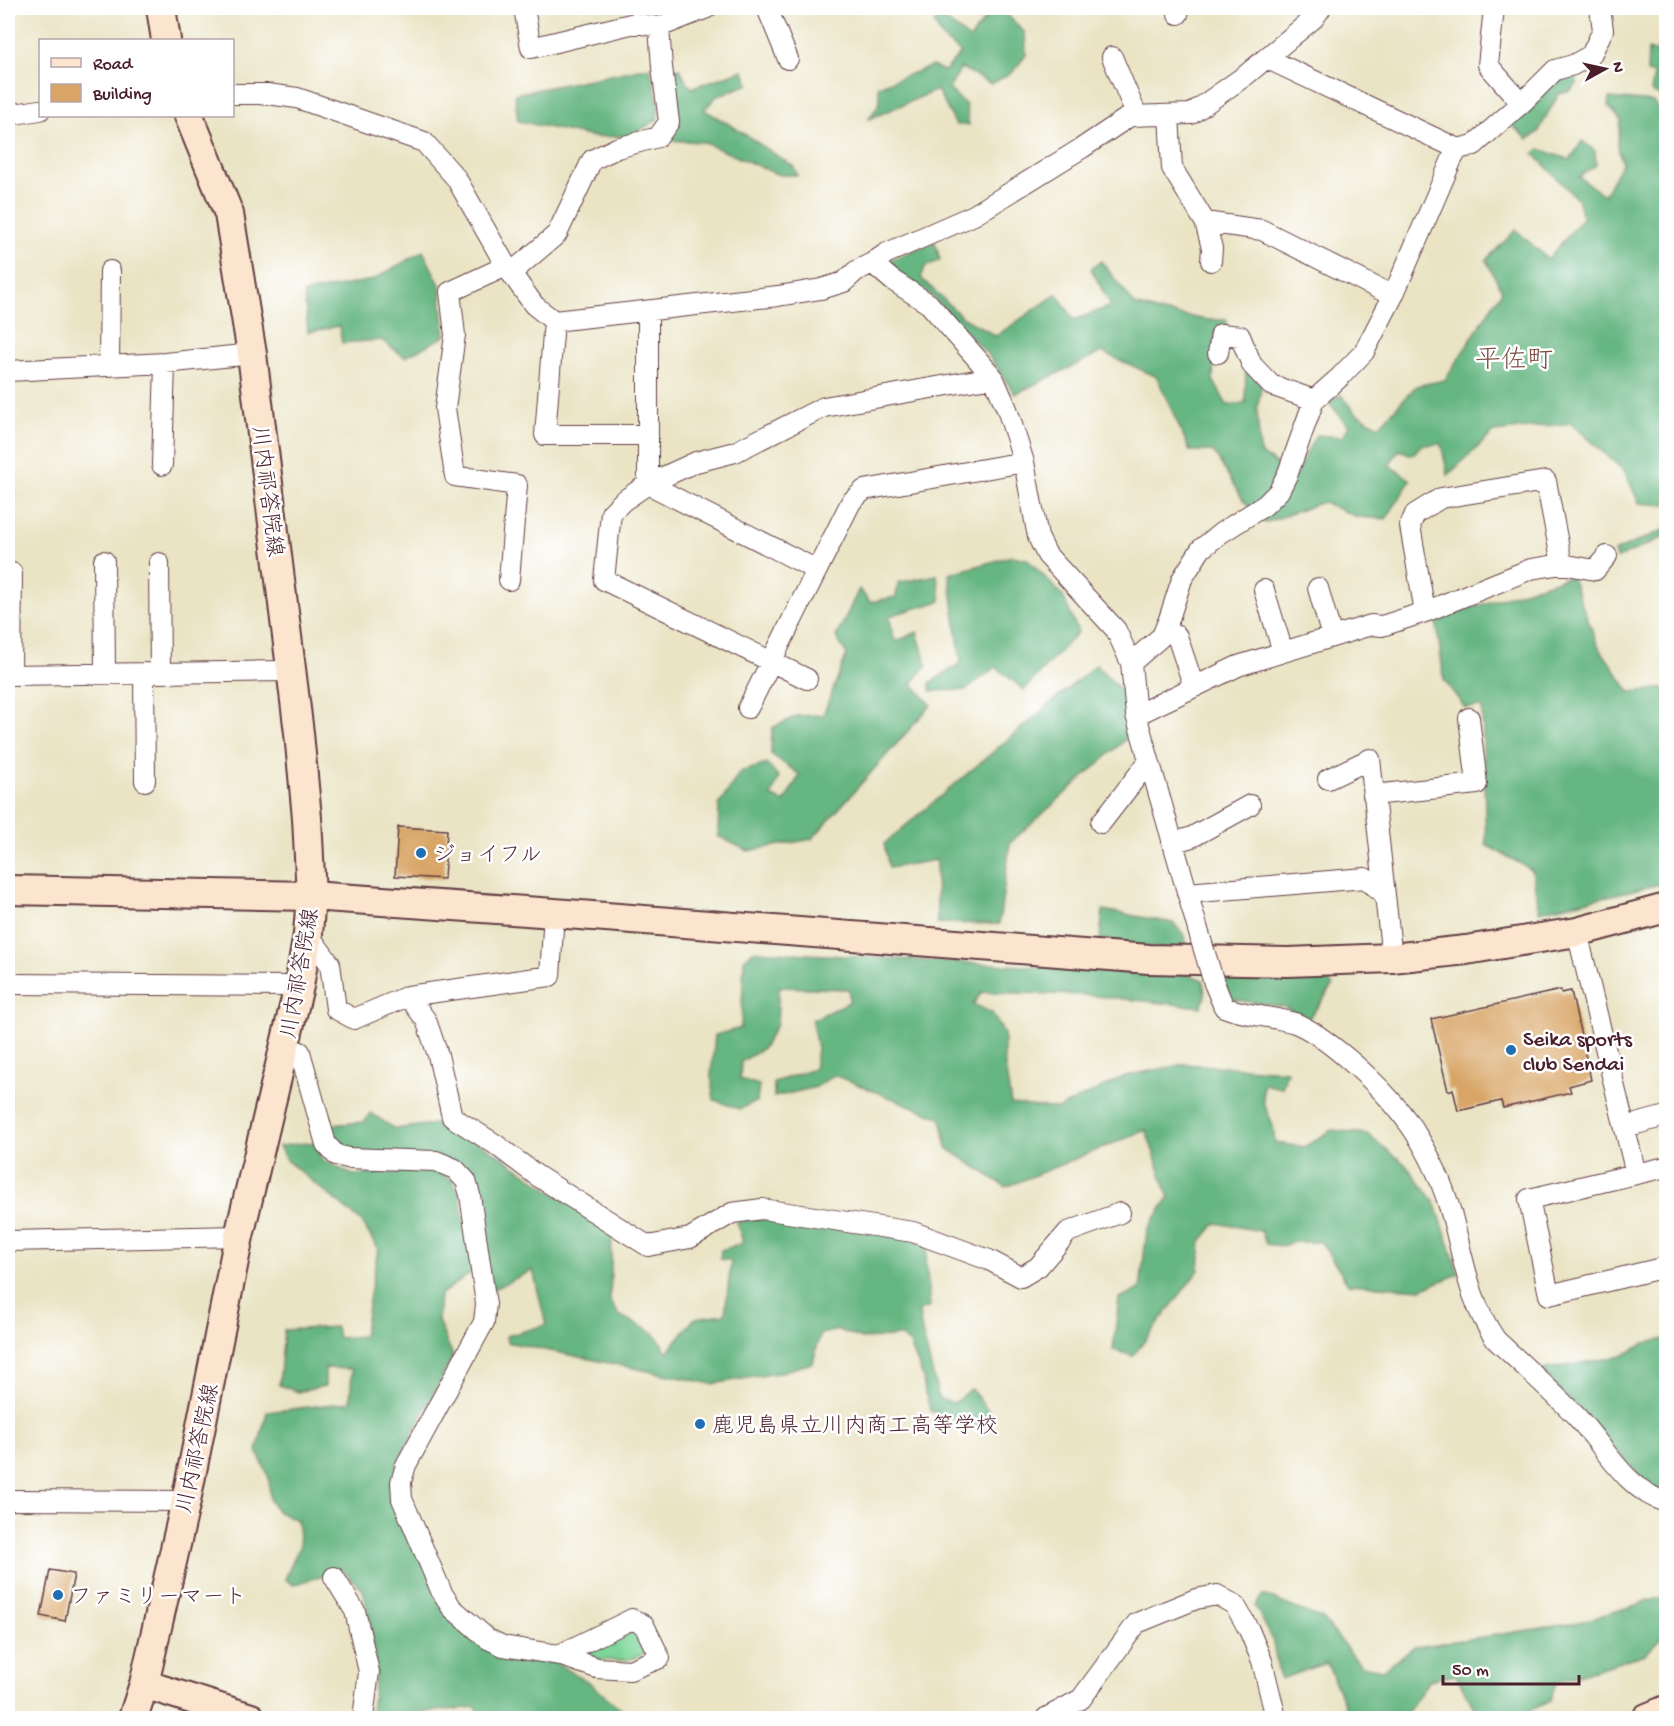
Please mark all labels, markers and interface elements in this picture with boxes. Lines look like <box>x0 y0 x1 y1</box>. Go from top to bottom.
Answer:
legend <box>39 39 234 117</box>
north arrow <box>1575 39 1635 99</box>
text: Road <box>93 55 134 76</box>
text: N <box>1606 61 1627 74</box>
text: Building <box>92 85 152 106</box>
district label: 平佐町 <box>1475 346 1553 378</box>
street label: 川内祁答院線 <box>244 424 287 559</box>
place label: ジョイフル <box>433 844 542 870</box>
marker: ジョイフル <box>414 846 428 860</box>
street label: 川内祁答院線 <box>277 906 326 1041</box>
place label: Seika sports club Sendai <box>1523 1028 1633 1079</box>
marker: Seika sports club Sendai <box>1504 1043 1518 1057</box>
street label: 川内祁答院線 <box>172 1381 226 1516</box>
place label: 鹿児島県立川内商工高等学校 <box>712 1414 998 1441</box>
marker: 鹿児島県立川内商工高等学校 <box>693 1417 707 1431</box>
place label: ファミリーマート <box>70 1586 246 1612</box>
marker: ファミリーマート <box>51 1588 65 1602</box>
scale bar <box>1443 1648 1580 1686</box>
text: 50 m <box>1452 1661 1489 1682</box>

